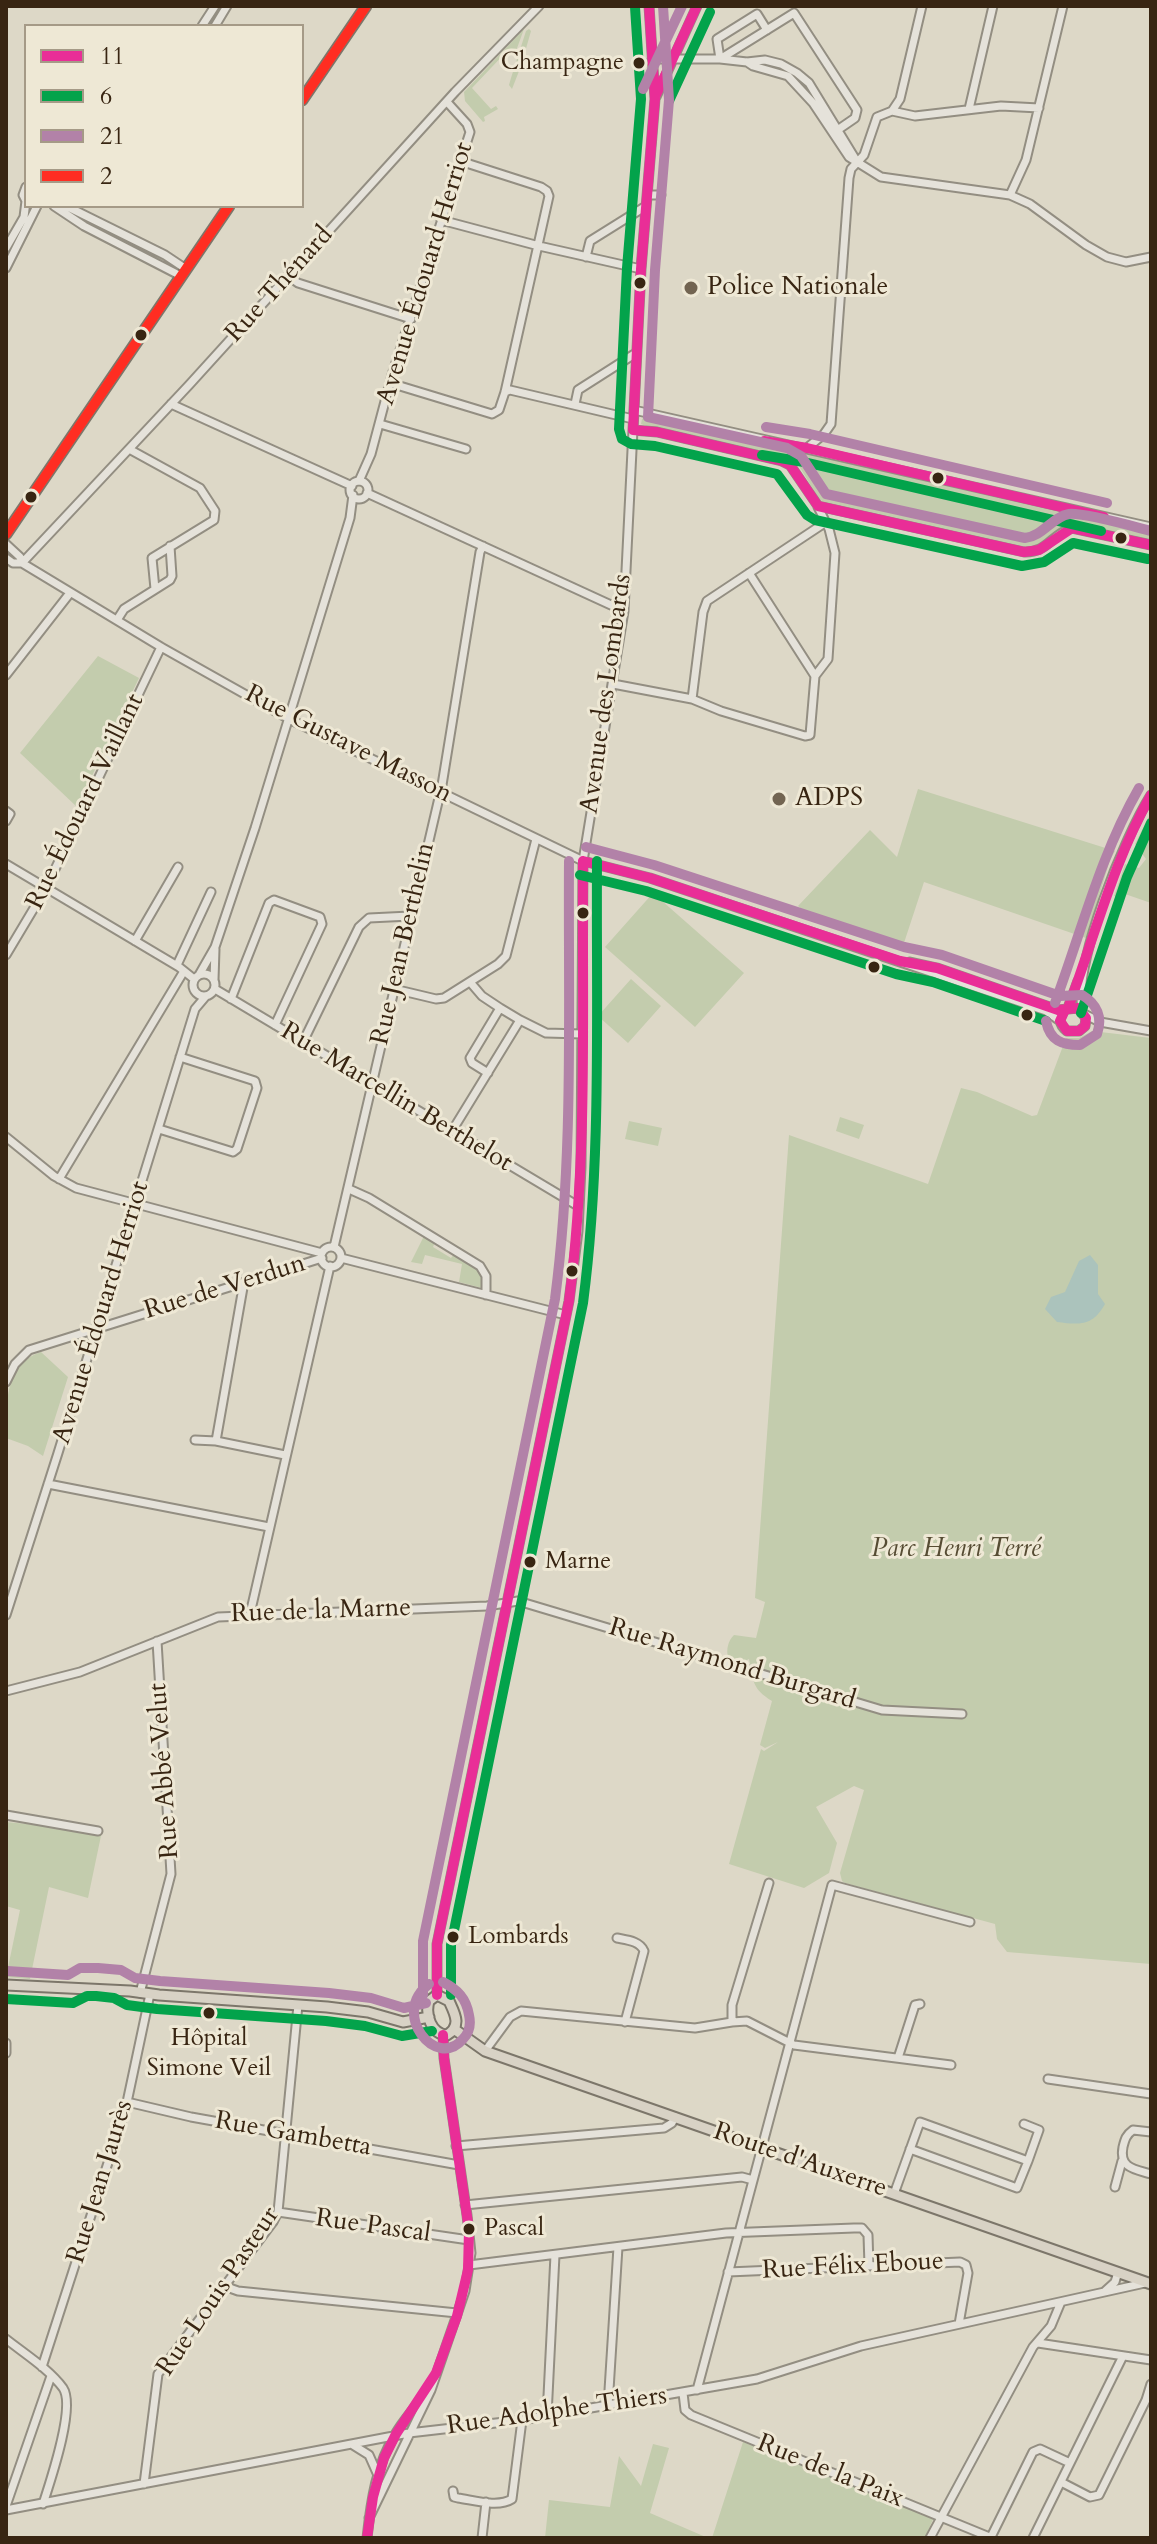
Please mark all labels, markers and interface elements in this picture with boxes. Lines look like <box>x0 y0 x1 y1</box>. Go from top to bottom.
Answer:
legend <box>24 24 304 208</box>
text: 11 <box>100 40 125 73</box>
place label: Champagne <box>501 49 624 77</box>
marker: Champagne <box>631 55 647 71</box>
text: 6 <box>100 80 112 113</box>
text: 21 <box>100 120 125 153</box>
street label: Avenue Édouard Herriot <box>371 139 481 409</box>
text: 2 <box>100 160 112 193</box>
street label: Rue Thénard <box>220 220 340 350</box>
place label: Police Nationale <box>707 272 888 304</box>
unlabelled marker <box>632 275 648 291</box>
marker: Police Nationale <box>682 279 700 297</box>
unlabelled marker <box>133 327 149 343</box>
unlabelled marker <box>930 470 946 486</box>
unlabelled marker <box>23 489 39 505</box>
unlabelled marker <box>1113 530 1129 546</box>
street label: Avenue des Lombards <box>575 572 639 816</box>
street label: Rue Gustave Masson <box>239 679 457 811</box>
street label: Rue Édouard Vaillant <box>20 689 152 915</box>
place label: ADPS <box>795 783 863 815</box>
marker: ADPS <box>770 790 788 808</box>
street label: Rue Jean Berthelin <box>366 840 442 1048</box>
unlabelled marker <box>575 905 591 921</box>
unlabelled marker <box>866 959 882 975</box>
unlabelled marker <box>1019 1007 1035 1023</box>
street label: Rue Marcellin Berthelot <box>275 1017 517 1179</box>
street label: Avenue Édouard Herriot <box>47 1178 157 1448</box>
street label: Rue de Verdun <box>141 1249 309 1327</box>
unlabelled marker <box>564 1263 580 1279</box>
park label: Parc Henri Terré <box>871 1534 1041 1566</box>
place label: Marne <box>545 1548 611 1576</box>
marker: Marne <box>522 1554 538 1570</box>
street label: Rue de la Marne <box>230 1593 412 1631</box>
street label: Rue Raymond Burgard <box>605 1613 859 1717</box>
street label: Rue Abbé Velut <box>143 1682 187 1860</box>
place label: Lombards <box>468 1923 569 1951</box>
marker: Lombards <box>445 1929 461 1945</box>
marker: Hôpital Simone Veil <box>201 2005 217 2021</box>
place label: Hôpital Simone Veil <box>147 2025 271 2081</box>
street label: Rue Jean Jaurès <box>61 2097 141 2267</box>
street label: Rue Gambetta <box>212 2106 374 2164</box>
street label: Route d'Auxerre <box>709 2117 891 2205</box>
street label: Rue Louis Pasteur <box>151 2202 287 2382</box>
street label: Rue Pascal <box>313 2203 433 2251</box>
place label: Pascal <box>484 2215 544 2243</box>
marker: Pascal <box>461 2221 477 2237</box>
street label: Rue Félix Eboue <box>761 2247 945 2287</box>
street label: Rue Adolphe Thiers <box>445 2381 669 2443</box>
street label: Rue de la Paix <box>752 2428 908 2516</box>

